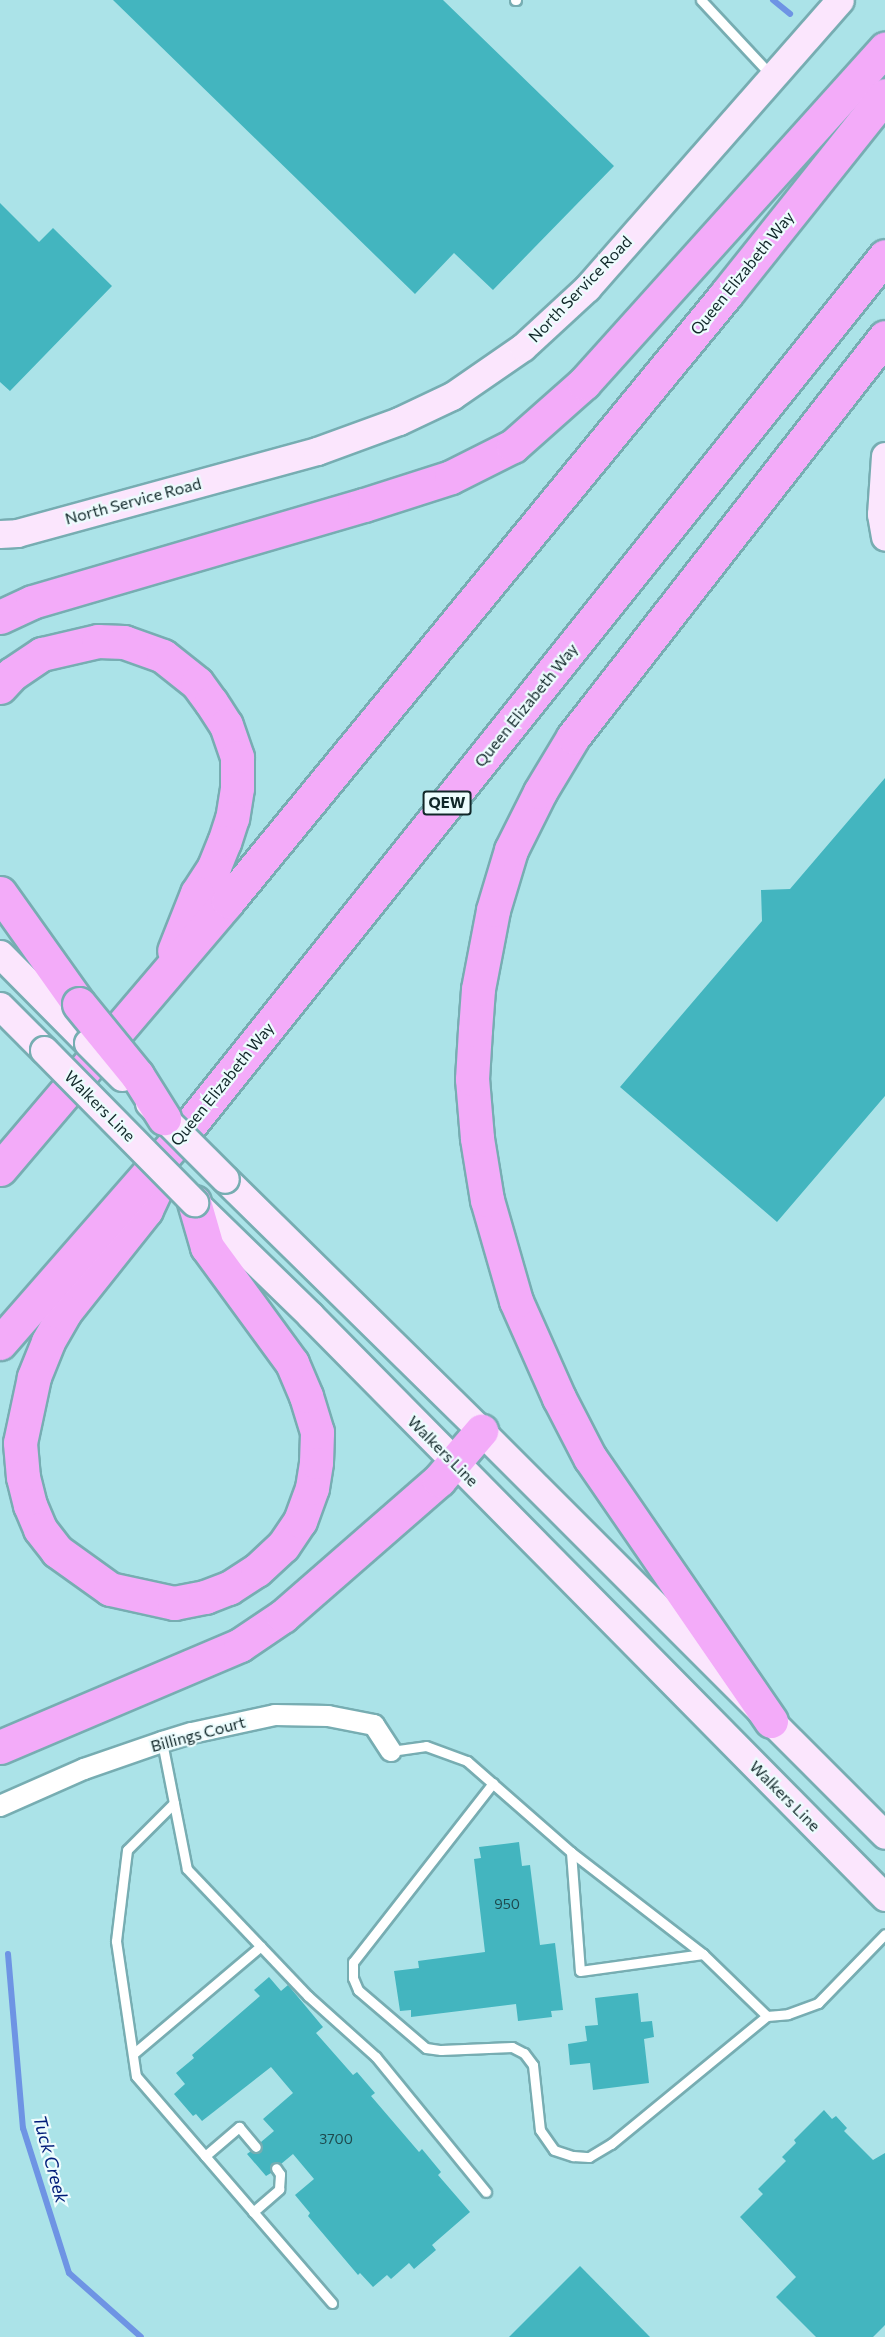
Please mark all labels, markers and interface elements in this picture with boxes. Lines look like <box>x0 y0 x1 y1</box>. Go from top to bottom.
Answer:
street label: Queen Elizabeth Way <box>686 207 798 339</box>
street label: North Service Road <box>524 232 636 346</box>
street label: North Service Road <box>63 474 203 528</box>
street label: Queen Elizabeth Way <box>470 639 582 771</box>
road number: QEW <box>422 791 472 815</box>
street label: Queen Elizabeth Way <box>166 1018 278 1150</box>
street label: Walkers Line <box>61 1067 139 1145</box>
street label: Walkers Line <box>404 1412 482 1490</box>
street label: Billings Court <box>149 1712 247 1756</box>
street label: Walkers Line <box>746 1757 824 1835</box>
house number: 950 <box>494 1896 520 1912</box>
water label: Tuck Creek <box>29 2113 73 2205</box>
house number: 3700 <box>319 2131 353 2147</box>

